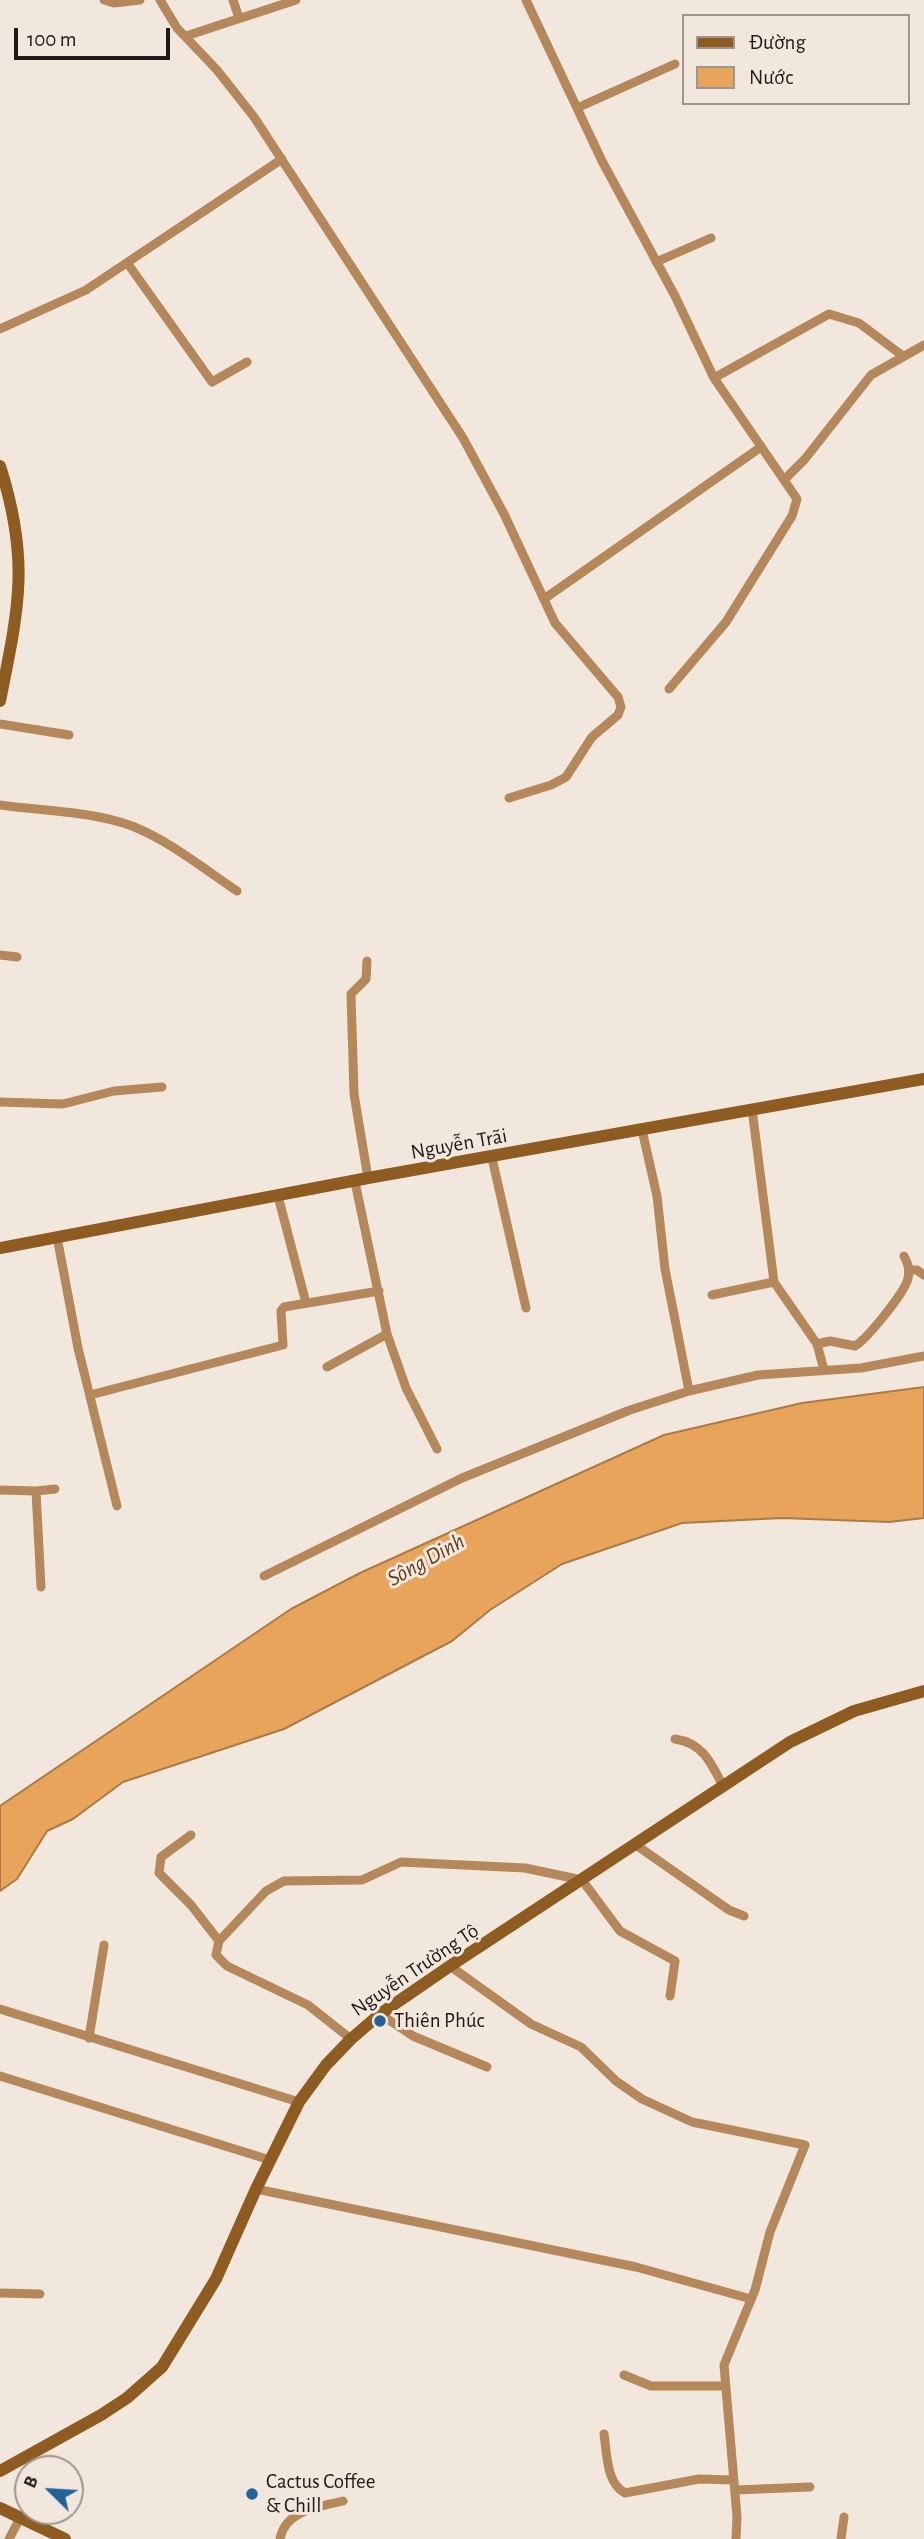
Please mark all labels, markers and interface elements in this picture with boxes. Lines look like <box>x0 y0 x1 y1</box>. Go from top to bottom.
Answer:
scale bar <box>18 14 173 58</box>
legend <box>682 14 910 105</box>
text: 100 m <box>27 29 77 50</box>
text: Đường <box>749 32 806 53</box>
text: Nước <box>749 67 793 88</box>
street label: Nguyễn Trãi <box>409 1123 509 1165</box>
water label: Sông Dinh <box>382 1527 470 1593</box>
street label: Nguyễn Trường Tộ <box>347 1918 483 2022</box>
place label: Thiên Phúc <box>394 2008 485 2034</box>
marker: Thiên Phúc <box>372 2013 388 2029</box>
north arrow <box>14 2455 84 2525</box>
place label: Cactus Coffee & Chill <box>266 2469 375 2519</box>
text: B <box>20 2473 42 2491</box>
marker: Cactus Coffee & Chill <box>244 2486 260 2502</box>

